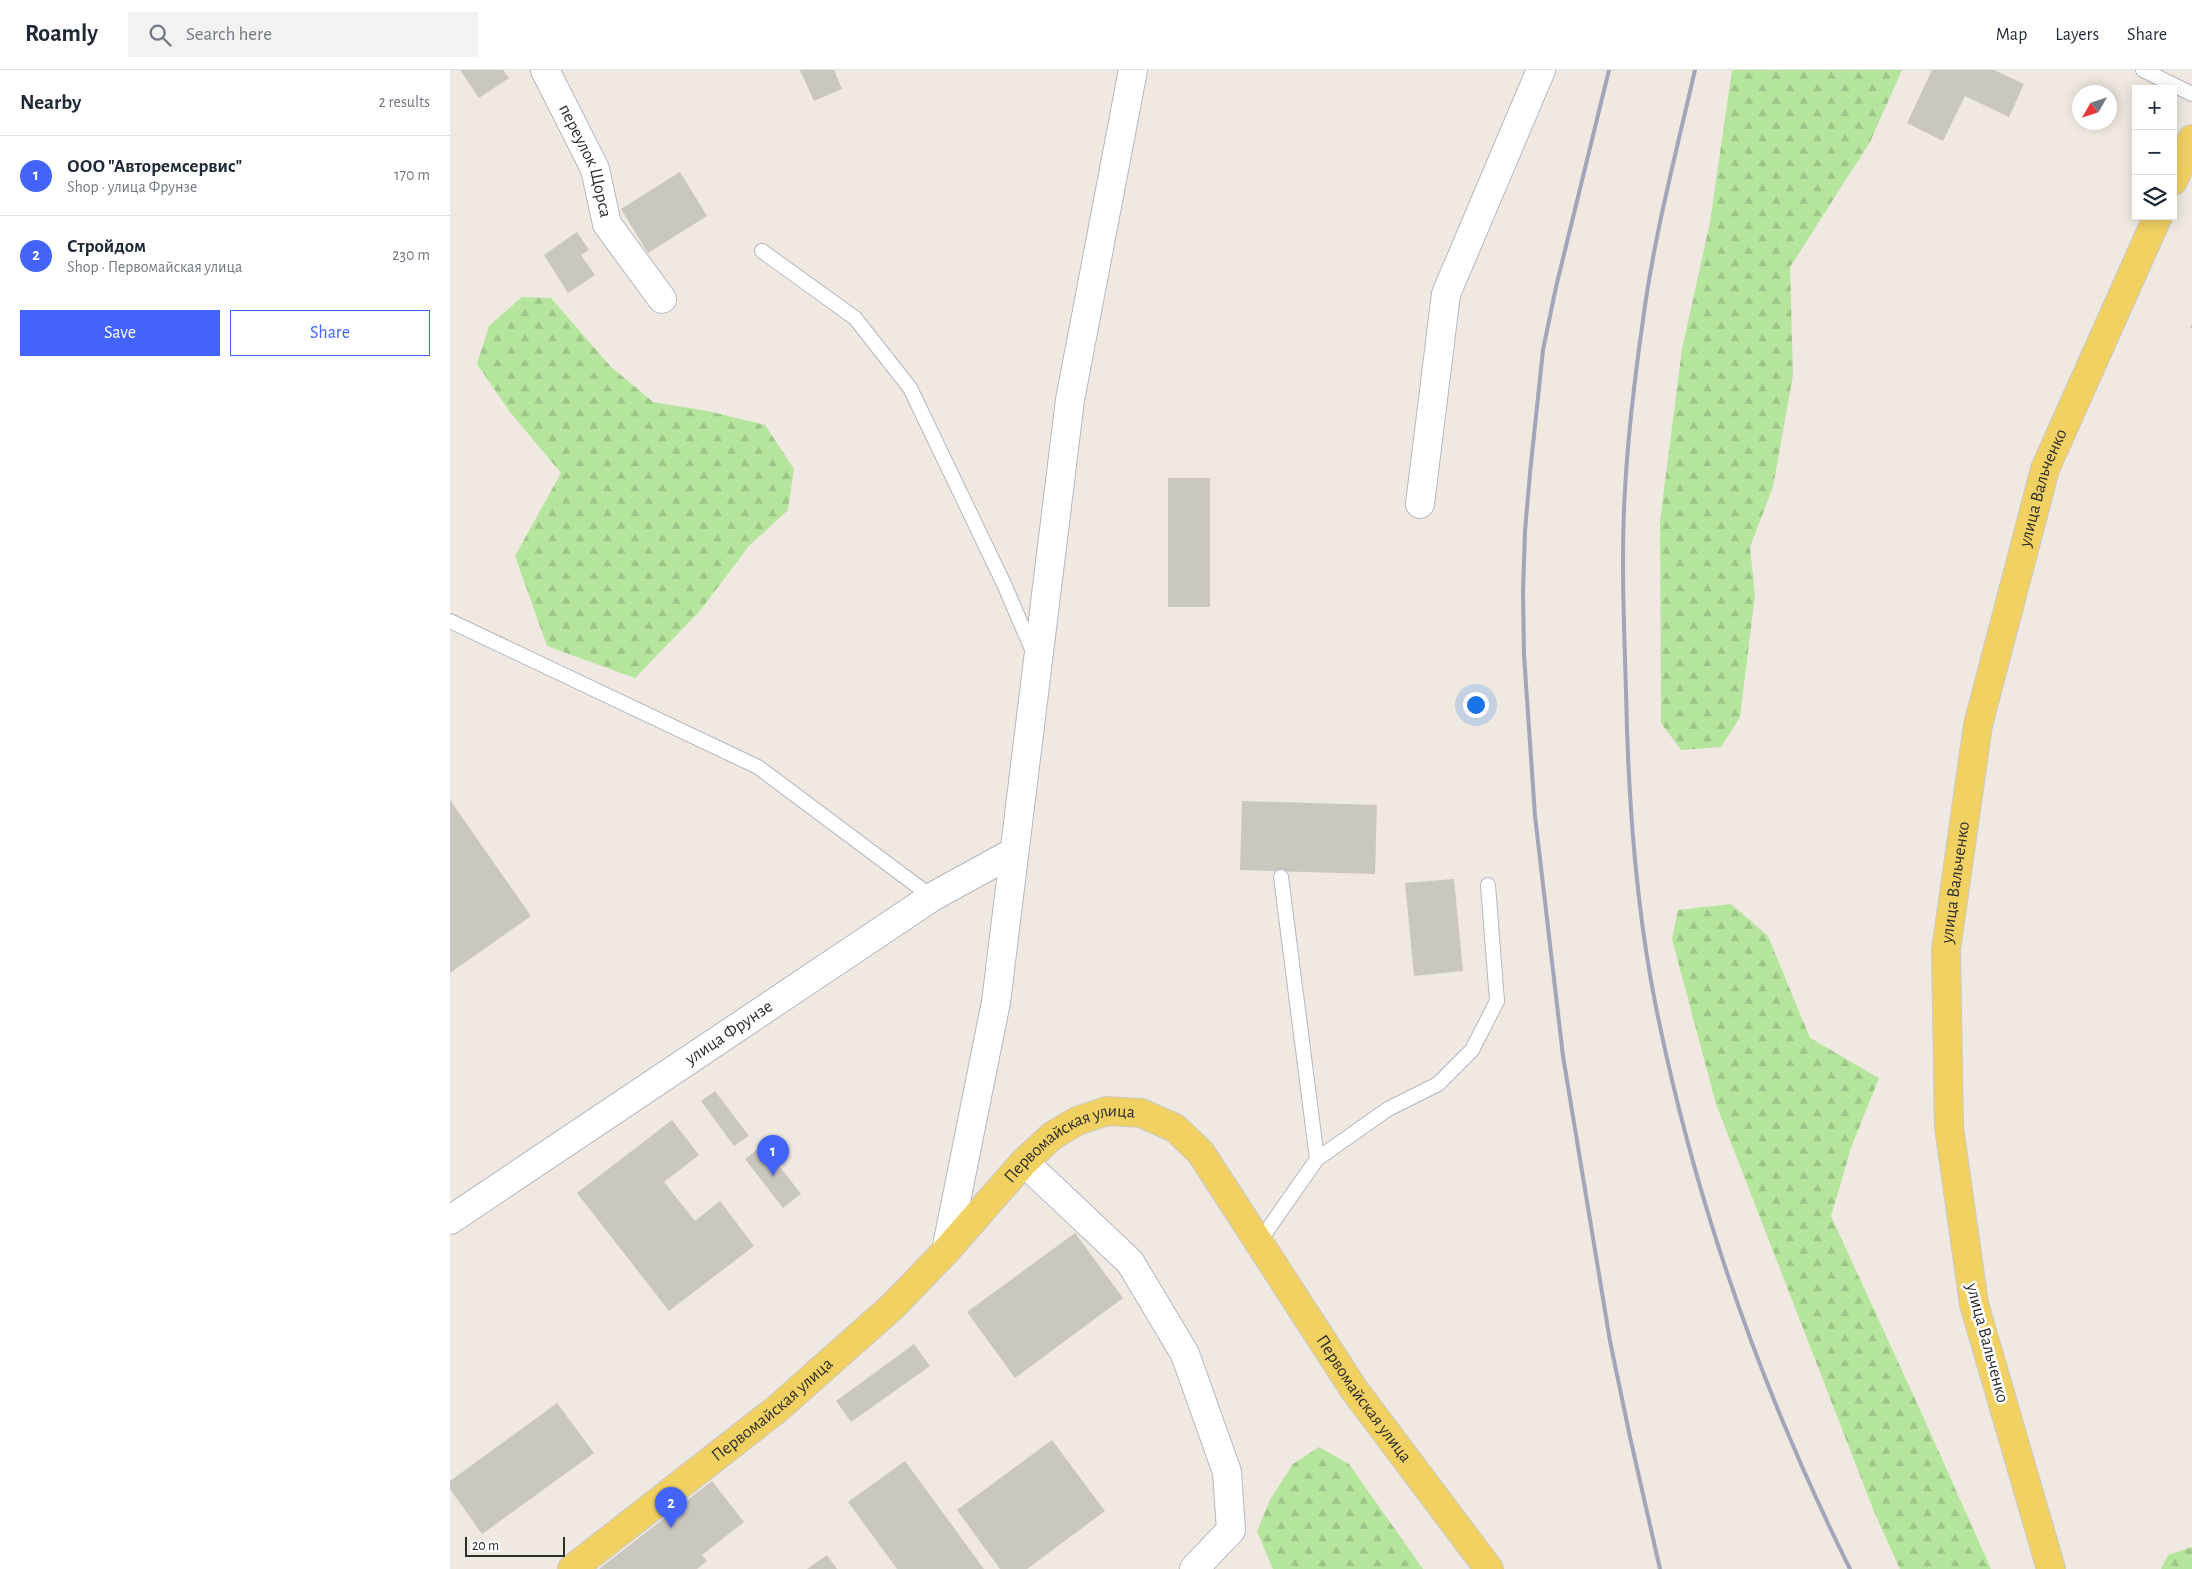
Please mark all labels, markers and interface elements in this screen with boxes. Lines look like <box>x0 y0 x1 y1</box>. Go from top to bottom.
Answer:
search box <box>128 12 478 57</box>
icon: search <box>146 21 174 49</box>
text: Roamly <box>25 22 98 46</box>
text: Search here <box>186 25 272 44</box>
text: Map <box>1996 26 2027 44</box>
text: Layers <box>2055 26 2099 44</box>
text: Share <box>2127 26 2167 44</box>
north arrow <box>2072 85 2117 130</box>
map controls <box>2132 85 2177 220</box>
button: + <box>2132 85 2177 130</box>
text: Nearby <box>20 92 81 113</box>
text: 2 results <box>378 94 430 110</box>
street label: переулок Щорса <box>555 101 614 219</box>
button: − <box>2132 130 2177 175</box>
text: ООО "Авторемсервис" <box>67 157 242 176</box>
text: 1 <box>33 167 39 183</box>
text: 170 m <box>394 167 430 183</box>
button: layers <box>2132 175 2177 220</box>
text: Shop · улица Фрунзе <box>67 179 197 195</box>
text: Стройдом <box>67 237 146 256</box>
text: 2 <box>32 247 40 263</box>
text: 230 m <box>392 247 430 263</box>
text: Shop · Первомайская улица <box>67 259 242 275</box>
button: Save <box>20 310 220 356</box>
button: Share <box>230 310 430 356</box>
street label: улица Вальченко <box>2016 426 2071 550</box>
your location <box>1463 692 1489 718</box>
street label: улица Вальченко <box>1938 820 1973 946</box>
street label: улица Фрунзе <box>681 997 776 1069</box>
street label: Первомайская улица <box>1001 1102 1135 1187</box>
pin: 1 <box>757 1135 789 1176</box>
street label: улица Вальченко <box>1962 1280 2012 1405</box>
street label: Первомайская улица <box>1312 1332 1415 1466</box>
street label: Первомайская улица <box>708 1355 837 1465</box>
pin: 2 <box>655 1487 687 1528</box>
scale bar <box>465 1534 565 1557</box>
text: 20 m <box>472 1539 499 1553</box>

